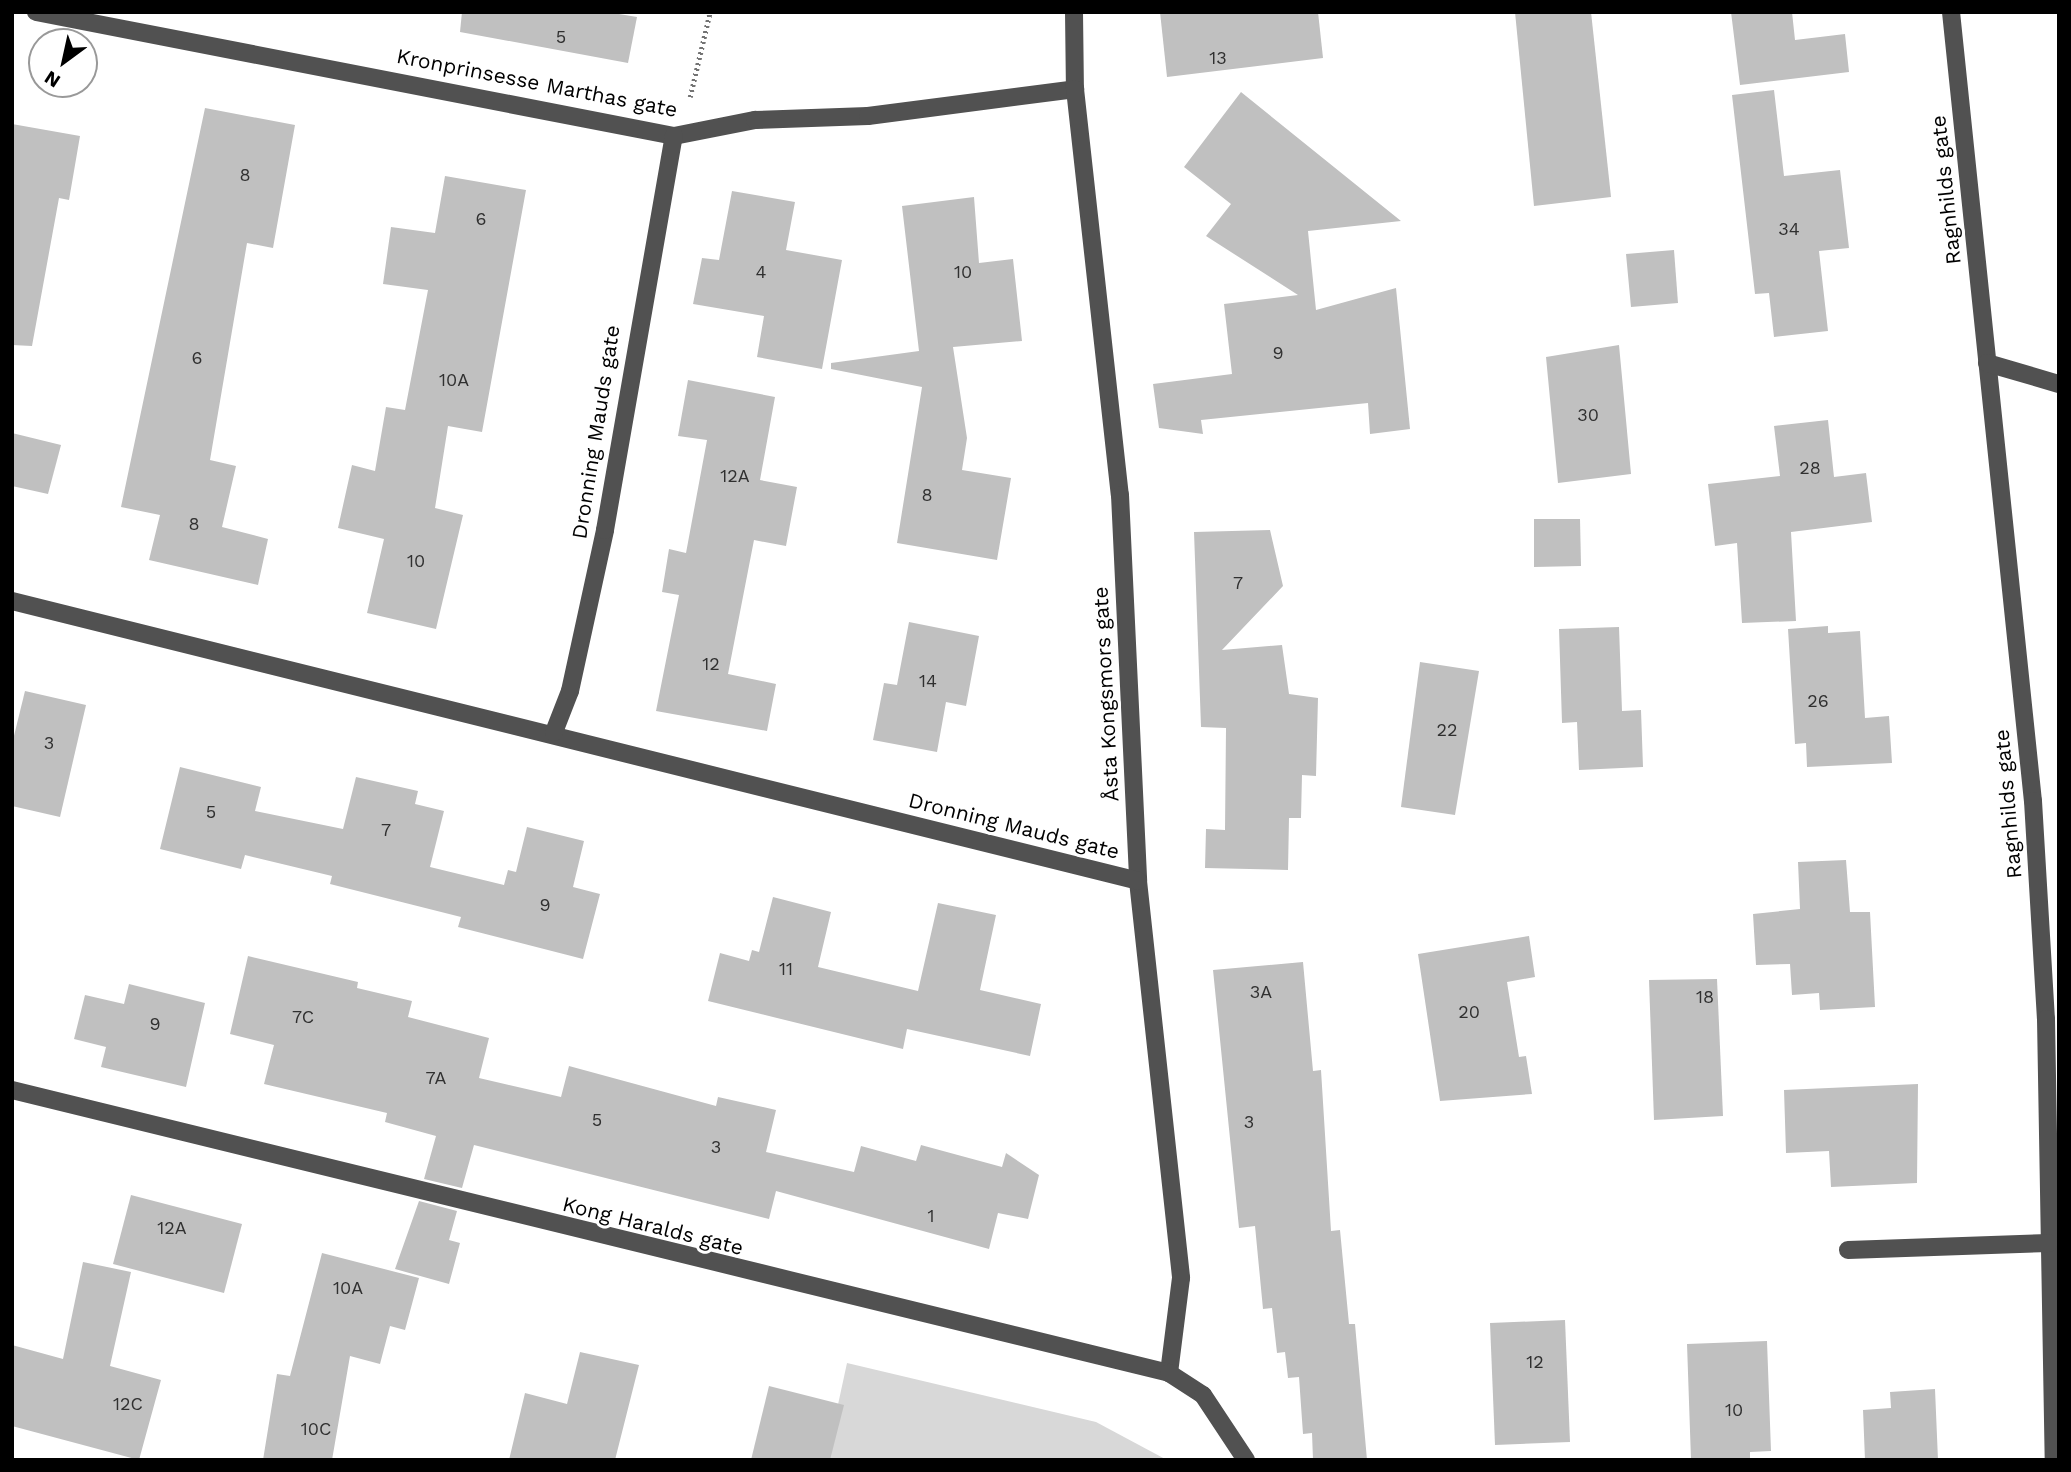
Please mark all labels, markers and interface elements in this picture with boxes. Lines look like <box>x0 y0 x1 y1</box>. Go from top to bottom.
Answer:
house number: 5 <box>556 26 566 48</box>
north arrow <box>28 28 98 98</box>
street label: Kronprinsesse Marthas gate <box>394 43 680 123</box>
house number: 13 <box>1209 47 1227 69</box>
text: N <box>40 66 65 93</box>
street label: Ragnhilds gate <box>1926 114 1966 266</box>
house number: 8 <box>239 164 251 186</box>
house number: 6 <box>476 208 486 230</box>
house number: 34 <box>1778 218 1800 240</box>
house number: 4 <box>756 261 766 283</box>
house number: 10 <box>954 261 972 283</box>
street label: Dronning Mauds gate <box>567 323 625 541</box>
house number: 9 <box>1272 342 1284 364</box>
house number: 6 <box>192 347 202 369</box>
house number: 10A <box>439 369 469 391</box>
house number: 30 <box>1577 404 1599 426</box>
house number: 28 <box>1799 457 1821 479</box>
house number: 12A <box>720 465 750 487</box>
house number: 8 <box>921 484 933 506</box>
house number: 8 <box>188 513 200 535</box>
house number: 10 <box>407 550 425 572</box>
house number: 7 <box>1233 572 1243 594</box>
street label: Åsta Kongsmors gate <box>1088 586 1124 802</box>
house number: 12 <box>702 653 720 675</box>
house number: 14 <box>919 670 937 692</box>
house number: 26 <box>1807 690 1829 712</box>
house number: 22 <box>1437 719 1457 741</box>
street label: Ragnhilds gate <box>1989 728 2027 880</box>
house number: 3 <box>44 732 54 754</box>
street label: Dronning Mauds gate <box>906 788 1122 864</box>
house number: 5 <box>206 801 216 823</box>
house number: 7 <box>381 819 391 841</box>
house number: 9 <box>539 894 551 916</box>
house number: 11 <box>779 958 793 980</box>
house number: 3A <box>1250 981 1272 1003</box>
house number: 18 <box>1696 986 1714 1008</box>
house number: 20 <box>1458 1001 1480 1023</box>
house number: 7C <box>292 1006 314 1028</box>
house number: 9 <box>149 1013 161 1035</box>
house number: 7A <box>426 1067 446 1089</box>
house number: 5 <box>592 1109 602 1131</box>
house number: 3 <box>1244 1111 1254 1133</box>
house number: 3 <box>711 1136 721 1158</box>
street label: Kong Haralds gate <box>560 1191 746 1261</box>
house number: 1 <box>927 1205 935 1227</box>
house number: 12A <box>157 1217 187 1239</box>
house number: 10A <box>333 1277 363 1299</box>
house number: 12 <box>1526 1351 1544 1373</box>
house number: 12C <box>113 1393 143 1415</box>
house number: 10 <box>1725 1399 1743 1421</box>
house number: 10C <box>301 1418 331 1440</box>

